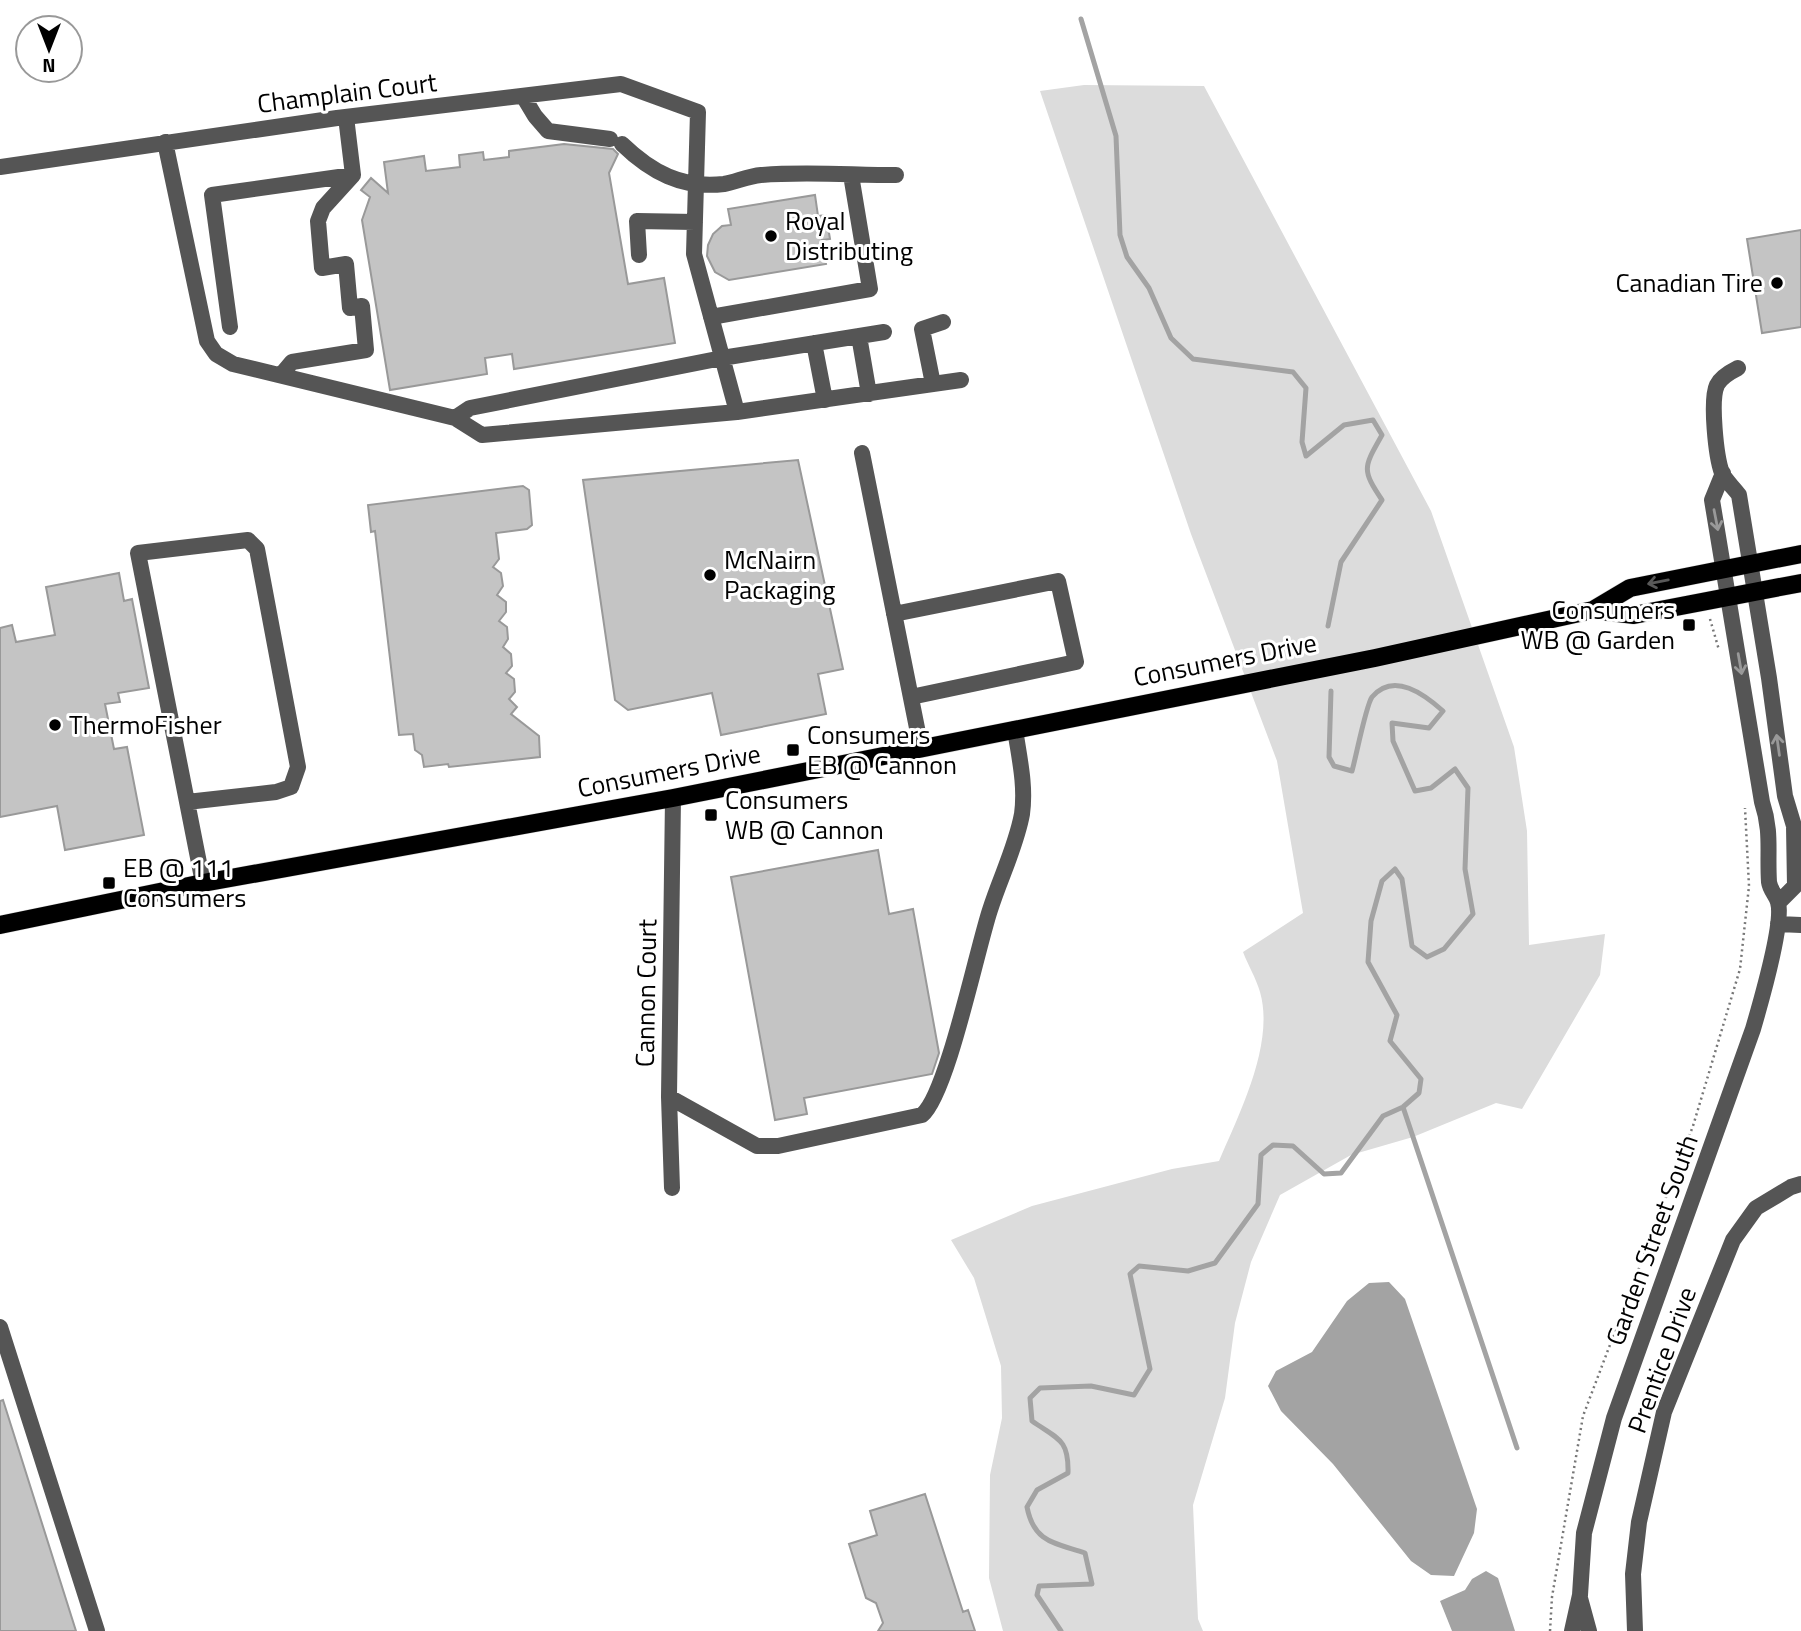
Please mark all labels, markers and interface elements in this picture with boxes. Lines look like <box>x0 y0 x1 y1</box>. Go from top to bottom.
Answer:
north arrow <box>14 14 84 84</box>
text: N <box>42 52 56 81</box>
street label: Champlain Court <box>255 62 439 123</box>
place label: Royal Distributing <box>785 201 913 270</box>
marker: Royal Distributing <box>763 228 779 244</box>
place label: Canadian Tire <box>1615 263 1763 302</box>
marker: Canadian Tire <box>1769 275 1785 291</box>
one-way arrow <box>1710 508 1724 531</box>
place label: McNairn Packaging <box>724 540 835 609</box>
marker: McNairn Packaging <box>702 567 718 583</box>
one-way arrow <box>1647 576 1670 589</box>
place label: Consumers WB @ Garden <box>1521 590 1675 659</box>
marker: Consumers WB @ Garden <box>1681 617 1697 633</box>
street label: Consumers Drive <box>1130 623 1320 696</box>
one-way arrow <box>1734 652 1748 675</box>
place label: ThermoFisher <box>69 705 222 744</box>
place label: Consumers EB @ Cannon <box>807 715 957 784</box>
marker: ThermoFisher <box>47 717 63 733</box>
street label: Consumers Drive <box>574 734 764 807</box>
one-way arrow <box>1771 734 1784 757</box>
marker: Consumers EB @ Cannon <box>785 742 801 758</box>
place label: Consumers WB @ Cannon <box>725 780 884 849</box>
marker: Consumers WB @ Cannon <box>703 807 719 823</box>
place label: EB @ 111 Consumers <box>123 848 246 917</box>
marker: EB @ 111 Consumers <box>101 875 117 891</box>
street label: Cannon Court <box>625 919 666 1067</box>
street label: Garden Street South <box>1595 1129 1708 1351</box>
street label: Prentice Drive <box>1617 1281 1706 1438</box>

